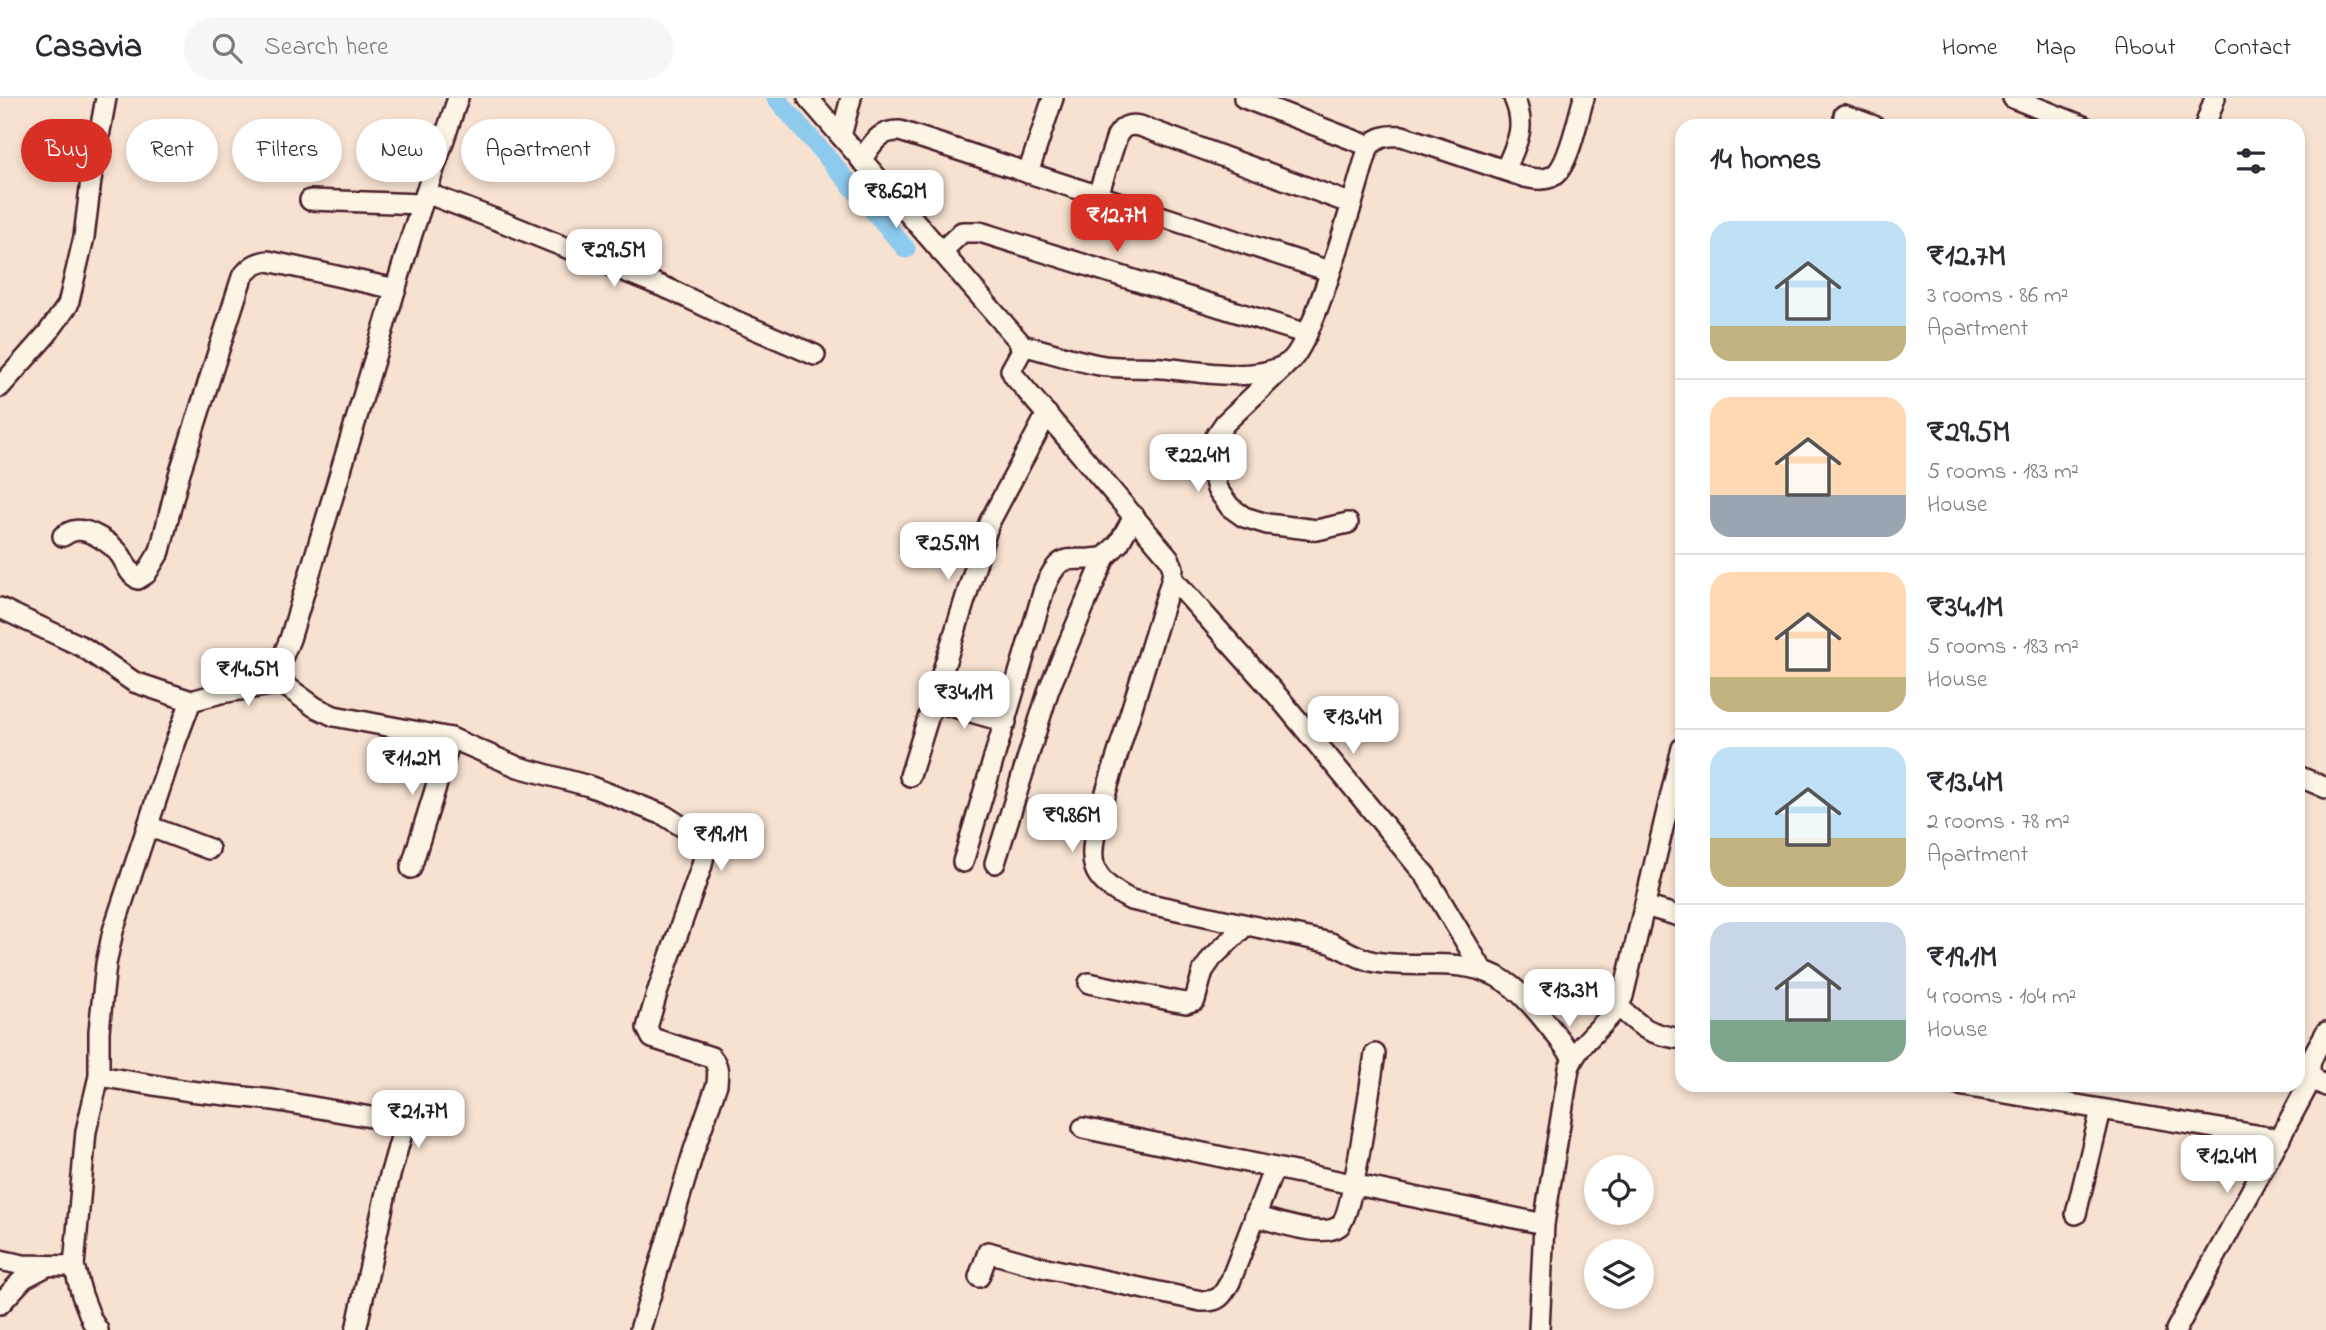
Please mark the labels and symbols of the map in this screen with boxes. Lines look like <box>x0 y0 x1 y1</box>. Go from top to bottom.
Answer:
pin: ₹8.62M <box>839 170 953 230</box>
pin: ₹12.7M <box>1060 194 1174 254</box>
pin: ₹29.5M <box>557 230 671 289</box>
pin: ₹22.4M <box>1141 434 1255 494</box>
pin: ₹25.9M <box>891 522 1005 582</box>
pin: ₹14.5M <box>191 648 305 708</box>
pin: ₹34.1M <box>907 672 1021 731</box>
pin: ₹13.4M <box>1296 696 1410 756</box>
pin: ₹11.2M <box>355 738 469 797</box>
pin: ₹9.86M <box>1015 794 1129 854</box>
pin: ₹19.1M <box>664 814 778 873</box>
pin: ₹13.3M <box>1512 970 1626 1029</box>
pin: ₹21.7M <box>361 1090 475 1150</box>
pin: ₹12.4M <box>2170 1136 2284 1195</box>

